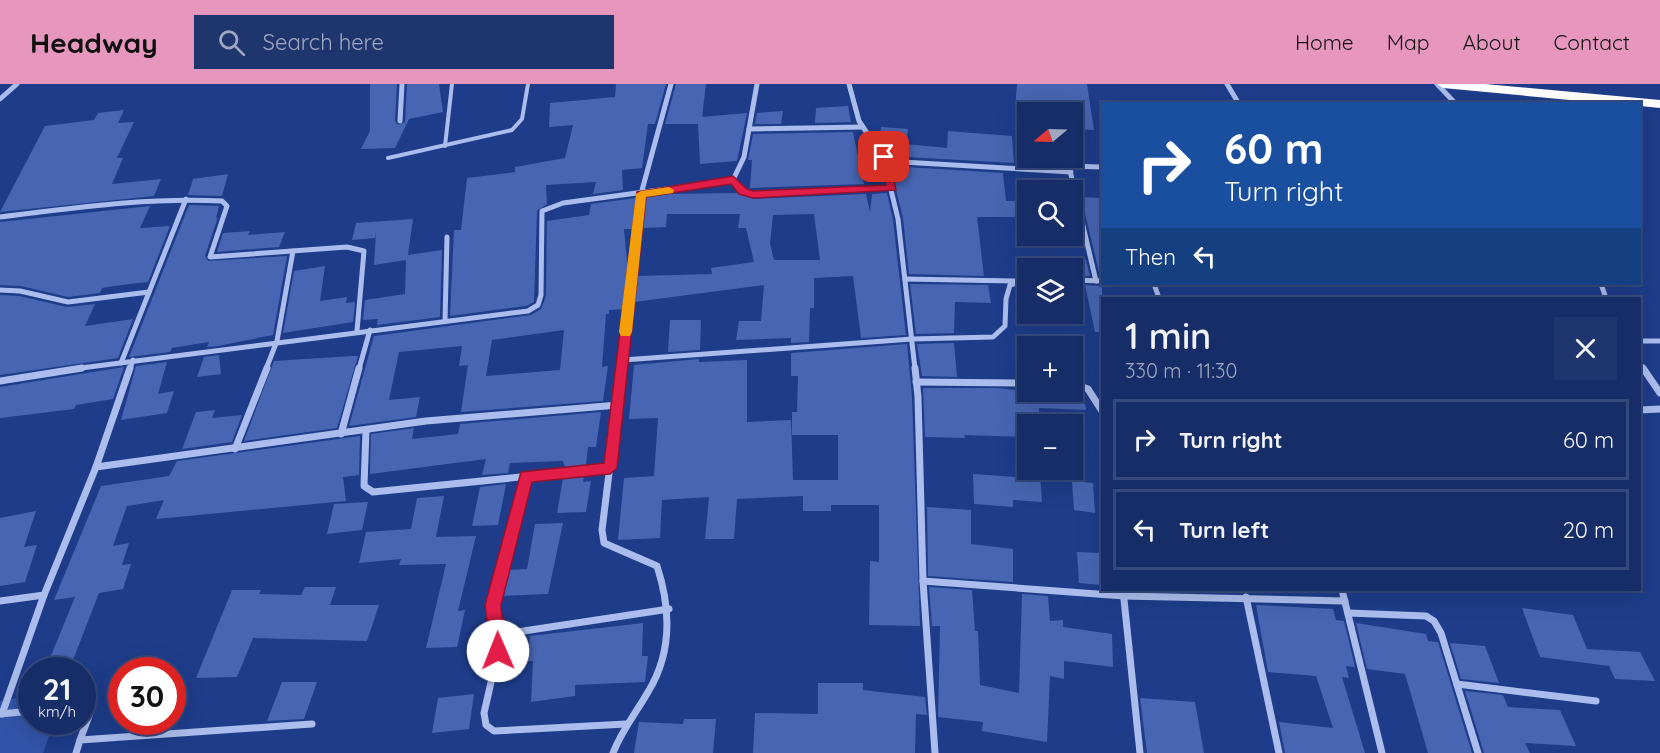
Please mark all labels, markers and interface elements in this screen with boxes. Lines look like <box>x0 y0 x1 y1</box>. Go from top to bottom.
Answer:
search box <box>194 15 614 69</box>
text: Headway <box>30 25 158 60</box>
icon: search <box>215 26 248 59</box>
text: Search here <box>263 28 384 56</box>
text: Home <box>1295 29 1354 55</box>
text: Map <box>1387 29 1430 55</box>
text: About <box>1463 29 1521 55</box>
text: Contact <box>1554 29 1630 55</box>
north arrow <box>1017 102 1083 168</box>
map controls <box>1017 102 1083 480</box>
text: 60 m <box>1224 122 1324 175</box>
icon: right <box>1125 126 1203 204</box>
pin <box>858 131 909 182</box>
icon: arrive <box>867 140 900 173</box>
text: Turn right <box>1224 174 1343 208</box>
button: search <box>1017 180 1083 246</box>
icon: left <box>1188 240 1221 273</box>
text: Then <box>1125 243 1176 271</box>
button: layers <box>1017 258 1083 324</box>
text: 1 min <box>1125 313 1211 358</box>
button: close <box>1554 317 1617 380</box>
button: + <box>1017 336 1083 402</box>
text: 330 m · 11:30 <box>1125 358 1237 383</box>
button: − <box>1017 414 1083 480</box>
icon: right <box>1128 423 1161 456</box>
text: Turn right <box>1179 426 1283 454</box>
text: 60 m <box>1563 426 1614 454</box>
icon: left <box>1128 513 1161 546</box>
text: Turn left <box>1179 516 1269 544</box>
text: 20 m <box>1563 516 1614 544</box>
position arrow <box>466 619 530 683</box>
speed limit sign: 30 <box>108 657 186 735</box>
text: 21 <box>43 670 71 708</box>
text: km/h <box>38 702 76 721</box>

